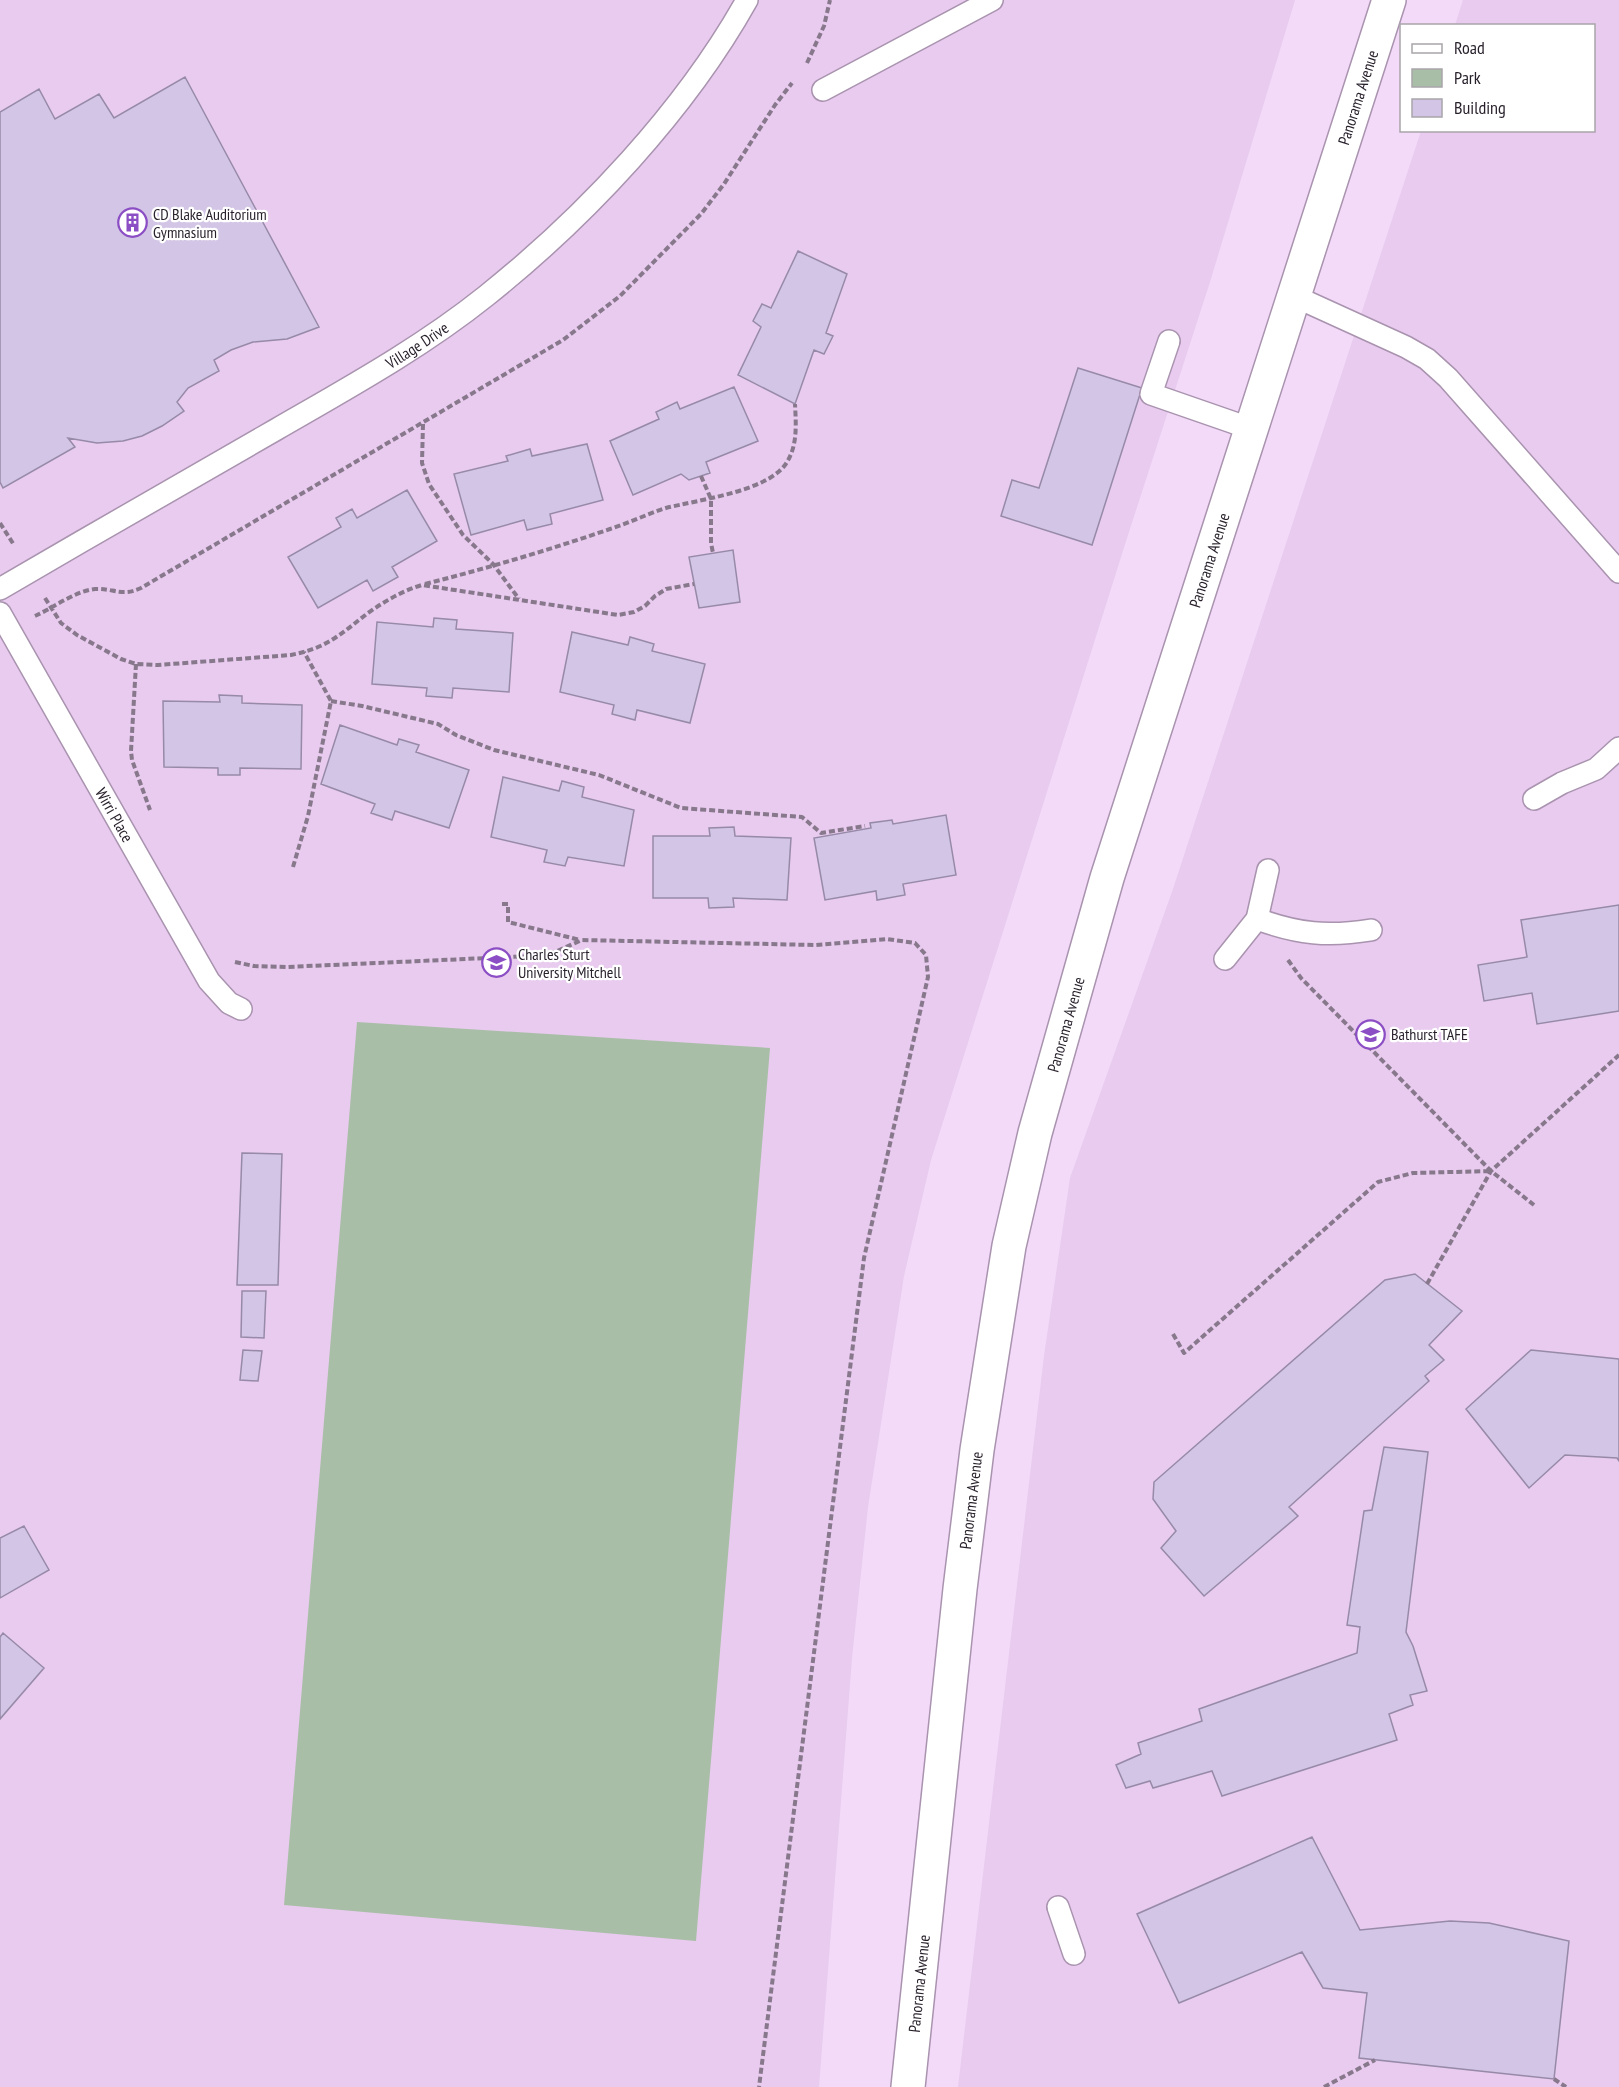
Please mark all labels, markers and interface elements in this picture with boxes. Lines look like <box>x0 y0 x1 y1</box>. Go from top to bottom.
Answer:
legend <box>1400 24 1595 132</box>
text: Road <box>1454 36 1485 59</box>
street label: Panorama Avenue <box>1333 48 1382 147</box>
text: Park <box>1454 66 1481 89</box>
text: Building <box>1454 96 1506 119</box>
place label: CD Blake Auditorium Gymnasium <box>153 204 267 242</box>
building icon: CD Blake Auditorium Gymnasium <box>116 207 148 239</box>
street label: Village Drive <box>381 317 452 374</box>
street label: Panorama Avenue <box>1185 510 1234 610</box>
street label: Wirri Place <box>91 784 138 845</box>
place label: Charles Sturt University Mitchell <box>518 944 621 982</box>
school or university icon: Charles Sturt University Mitchell <box>481 947 513 979</box>
street label: Panorama Avenue <box>1043 974 1089 1074</box>
school or university icon: Bathurst TAFE <box>1354 1018 1386 1050</box>
place label: Bathurst TAFE <box>1391 1024 1468 1044</box>
street label: Panorama Avenue <box>955 1450 987 1550</box>
street label: Panorama Avenue <box>904 1934 934 2033</box>

